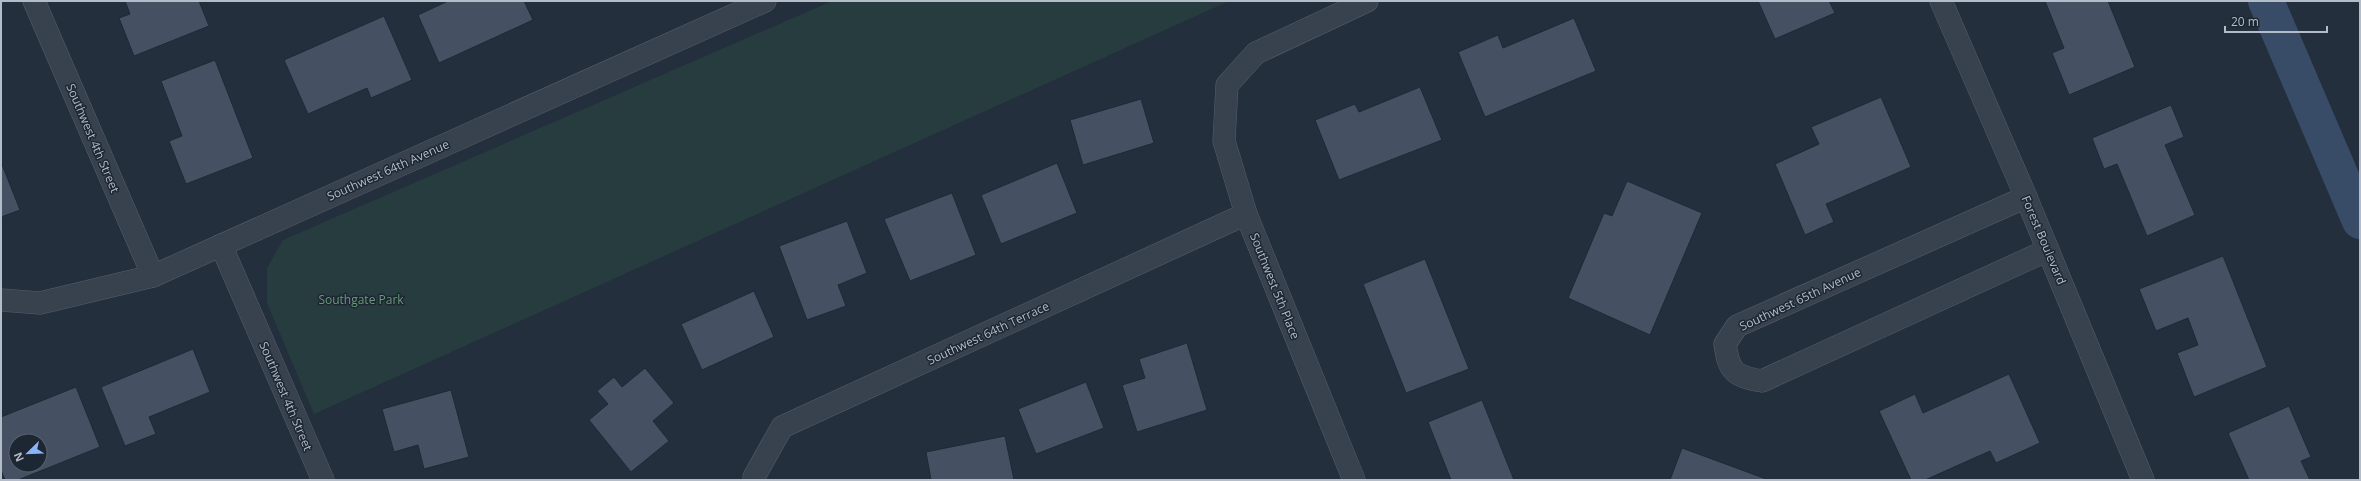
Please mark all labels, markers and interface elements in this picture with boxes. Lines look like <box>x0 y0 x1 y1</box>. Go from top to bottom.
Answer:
scale bar <box>2225 8 2327 34</box>
text: 20 m <box>2231 13 2259 30</box>
street label: Southwest 4th Street <box>62 81 124 195</box>
street label: Southwest 64th Avenue <box>324 135 452 205</box>
street label: Forest Boulevard <box>2018 193 2070 287</box>
street label: Southwest 5th Place <box>1246 230 1304 342</box>
street label: Southwest 65th Avenue <box>1736 263 1864 335</box>
park label: Southgate Park <box>318 291 404 308</box>
street label: Southwest 64th Terrace <box>924 297 1052 369</box>
street label: Southwest 4th Street <box>255 339 317 453</box>
north arrow <box>8 433 48 473</box>
text: N <box>10 450 27 464</box>

